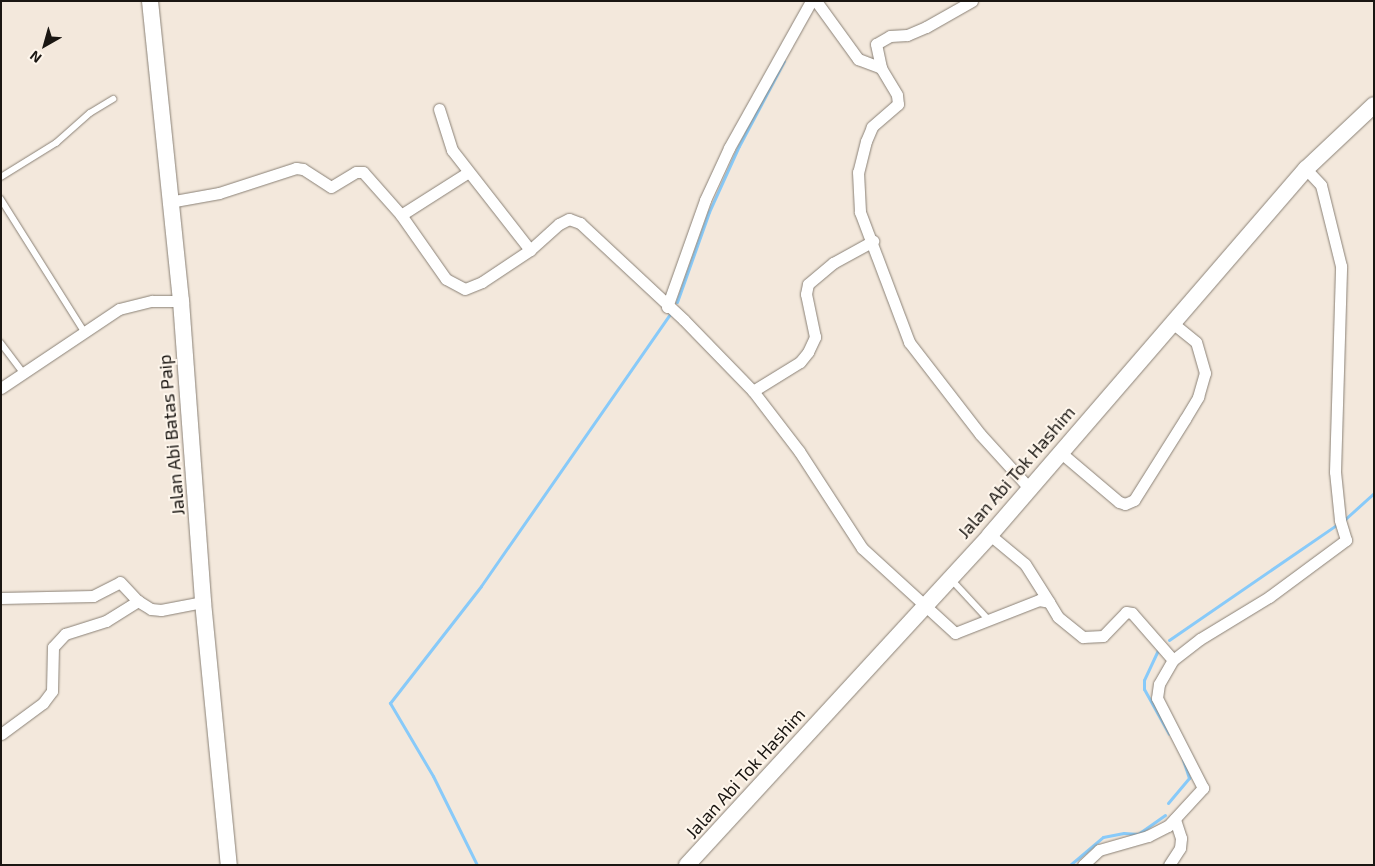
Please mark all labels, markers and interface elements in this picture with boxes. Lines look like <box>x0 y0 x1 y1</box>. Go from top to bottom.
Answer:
north arrow <box>20 20 70 70</box>
text: N <box>26 47 45 67</box>
street label: Jalan Abi Batas Paip <box>153 353 189 517</box>
street label: Jalan Abi Tok Hashim <box>952 401 1080 543</box>
street label: Jalan Abi Tok Hashim <box>680 703 810 843</box>

